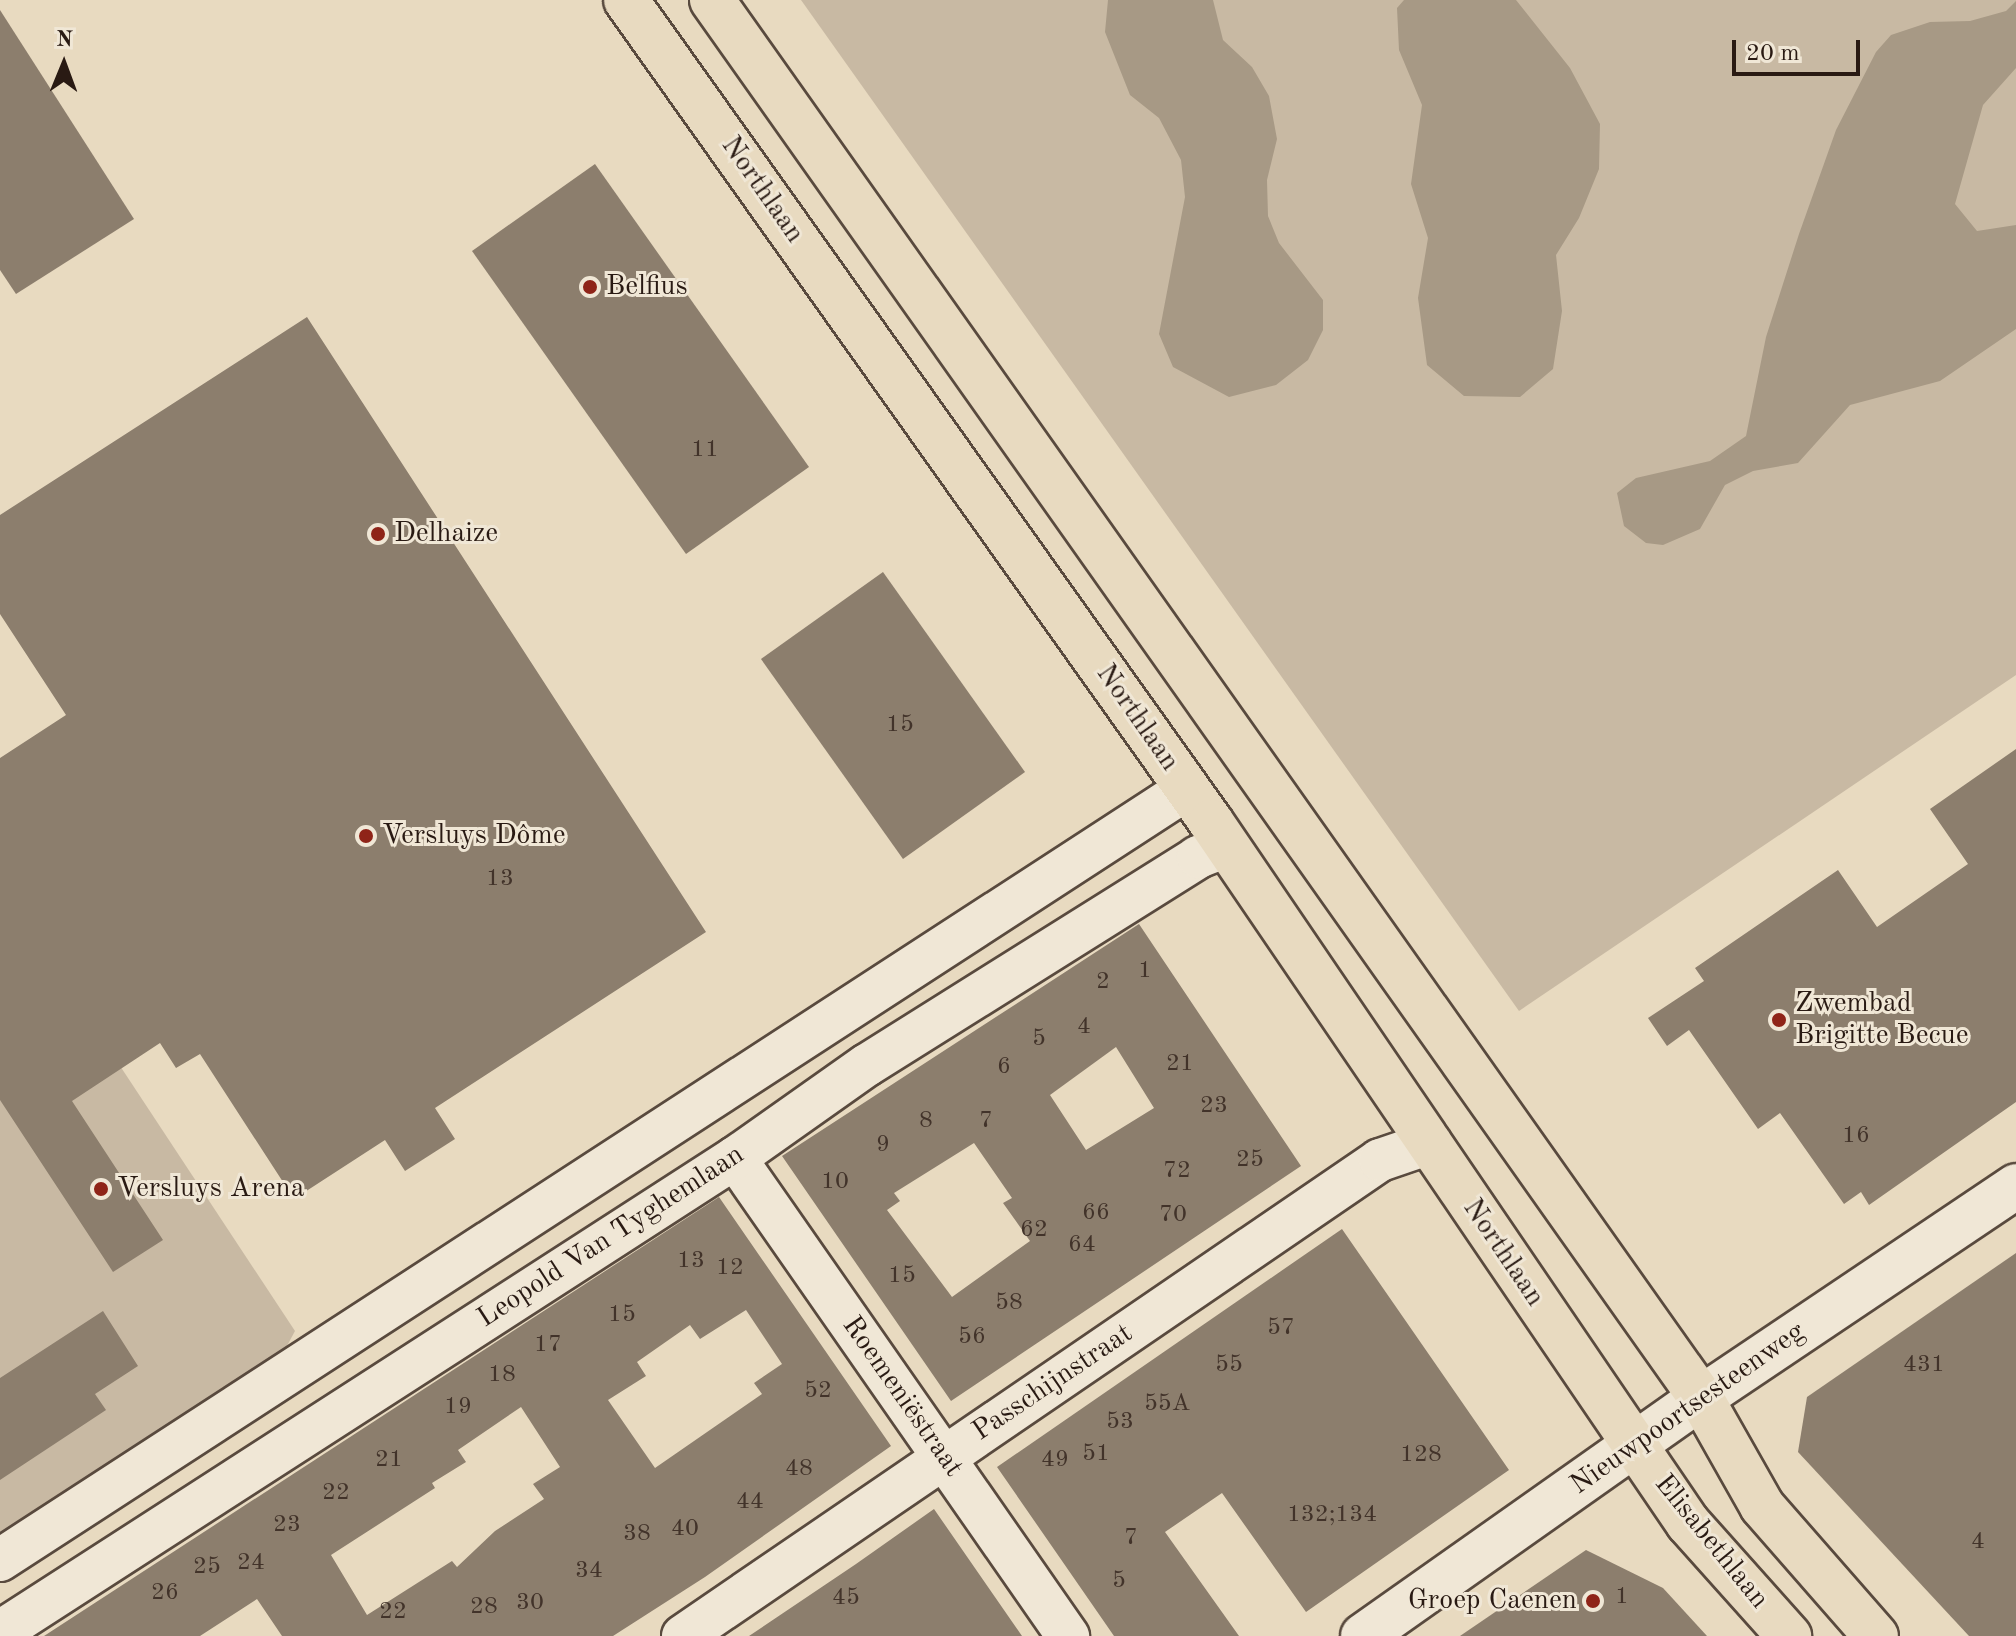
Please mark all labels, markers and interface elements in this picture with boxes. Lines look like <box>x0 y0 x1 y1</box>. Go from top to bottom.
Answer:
north arrow <box>24 24 104 104</box>
scale bar <box>1736 24 1864 74</box>
text: N <box>56 29 73 51</box>
text: 20 m <box>1746 42 1800 66</box>
street label: Northlaan <box>713 130 811 250</box>
place label: Belfius <box>606 270 688 304</box>
marker: Belfius <box>581 278 599 296</box>
house number: 11 <box>691 437 719 465</box>
place label: Delhaize <box>394 517 498 551</box>
marker: Delhaize <box>369 525 387 543</box>
street label: Northlaan <box>1088 658 1186 778</box>
house number: 15 <box>886 712 914 740</box>
place label: Versluys Dôme <box>382 819 566 853</box>
marker: Versluys Dôme <box>357 827 375 845</box>
house number: 13 <box>486 866 514 894</box>
house number: 1 <box>1138 958 1152 986</box>
house number: 2 <box>1096 969 1110 997</box>
place label: Zwembad Brigitte Becue <box>1795 987 1969 1053</box>
marker: Zwembad Brigitte Becue <box>1770 1011 1788 1029</box>
house number: 4 <box>1077 1014 1091 1042</box>
house number: 5 <box>1032 1026 1046 1054</box>
house number: 21 <box>1166 1051 1194 1079</box>
house number: 6 <box>997 1054 1011 1082</box>
house number: 23 <box>1200 1093 1228 1121</box>
house number: 8 <box>919 1108 933 1136</box>
house number: 7 <box>979 1108 993 1136</box>
house number: 16 <box>1842 1123 1870 1151</box>
house number: 9 <box>876 1132 890 1160</box>
street label: Leopold Van Tyghemlaan <box>472 1138 750 1336</box>
house number: 25 <box>1236 1147 1264 1175</box>
house number: 72 <box>1163 1158 1191 1186</box>
house number: 10 <box>821 1169 849 1197</box>
place label: Versluys Arena <box>117 1172 304 1206</box>
marker: Versluys Arena <box>92 1180 110 1198</box>
street label: Northlaan <box>1455 1193 1551 1313</box>
house number: 66 <box>1082 1200 1110 1228</box>
house number: 70 <box>1159 1202 1187 1230</box>
house number: 62 <box>1020 1217 1048 1245</box>
house number: 64 <box>1068 1232 1096 1260</box>
house number: 13 <box>677 1248 705 1276</box>
house number: 12 <box>716 1255 744 1283</box>
house number: 15 <box>888 1263 916 1291</box>
house number: 58 <box>995 1290 1023 1318</box>
house number: 15 <box>608 1302 636 1330</box>
street label: Roemeniëstraat <box>834 1310 970 1484</box>
house number: 57 <box>1267 1315 1295 1343</box>
street label: Nieuwpoortsesteenweg <box>1564 1315 1812 1503</box>
street label: Passchijnstraat <box>967 1317 1139 1449</box>
house number: 56 <box>958 1324 986 1352</box>
house number: 17 <box>534 1332 562 1360</box>
house number: 55 <box>1215 1352 1243 1380</box>
house number: 431 <box>1903 1352 1945 1380</box>
house number: 18 <box>488 1362 516 1390</box>
house number: 52 <box>804 1378 832 1406</box>
house number: 55A <box>1144 1391 1190 1419</box>
house number: 19 <box>444 1394 472 1422</box>
house number: 53 <box>1106 1409 1134 1437</box>
house number: 51 <box>1082 1441 1110 1469</box>
house number: 128 <box>1400 1442 1442 1470</box>
house number: 21 <box>375 1447 403 1475</box>
house number: 49 <box>1041 1447 1069 1475</box>
house number: 48 <box>785 1456 813 1484</box>
street label: Elisabethlaan <box>1647 1468 1775 1616</box>
house number: 22 <box>322 1480 350 1508</box>
house number: 44 <box>736 1489 764 1517</box>
house number: 132;134 <box>1287 1502 1377 1530</box>
house number: 23 <box>273 1512 301 1540</box>
house number: 40 <box>671 1516 699 1544</box>
house number: 38 <box>623 1521 651 1549</box>
house number: 7 <box>1124 1525 1138 1553</box>
house number: 4 <box>1971 1529 1985 1557</box>
house number: 24 <box>237 1550 265 1578</box>
house number: 25 <box>193 1554 221 1582</box>
house number: 34 <box>575 1558 603 1586</box>
house number: 5 <box>1112 1568 1126 1596</box>
house number: 26 <box>151 1580 179 1608</box>
place label: Groep Caenen <box>1408 1584 1577 1618</box>
house number: 1 <box>1615 1584 1629 1612</box>
house number: 45 <box>832 1585 860 1613</box>
house number: 30 <box>516 1590 544 1618</box>
marker: Groep Caenen <box>1584 1592 1602 1610</box>
house number: 28 <box>470 1594 498 1622</box>
house number: 22 <box>379 1599 407 1627</box>

